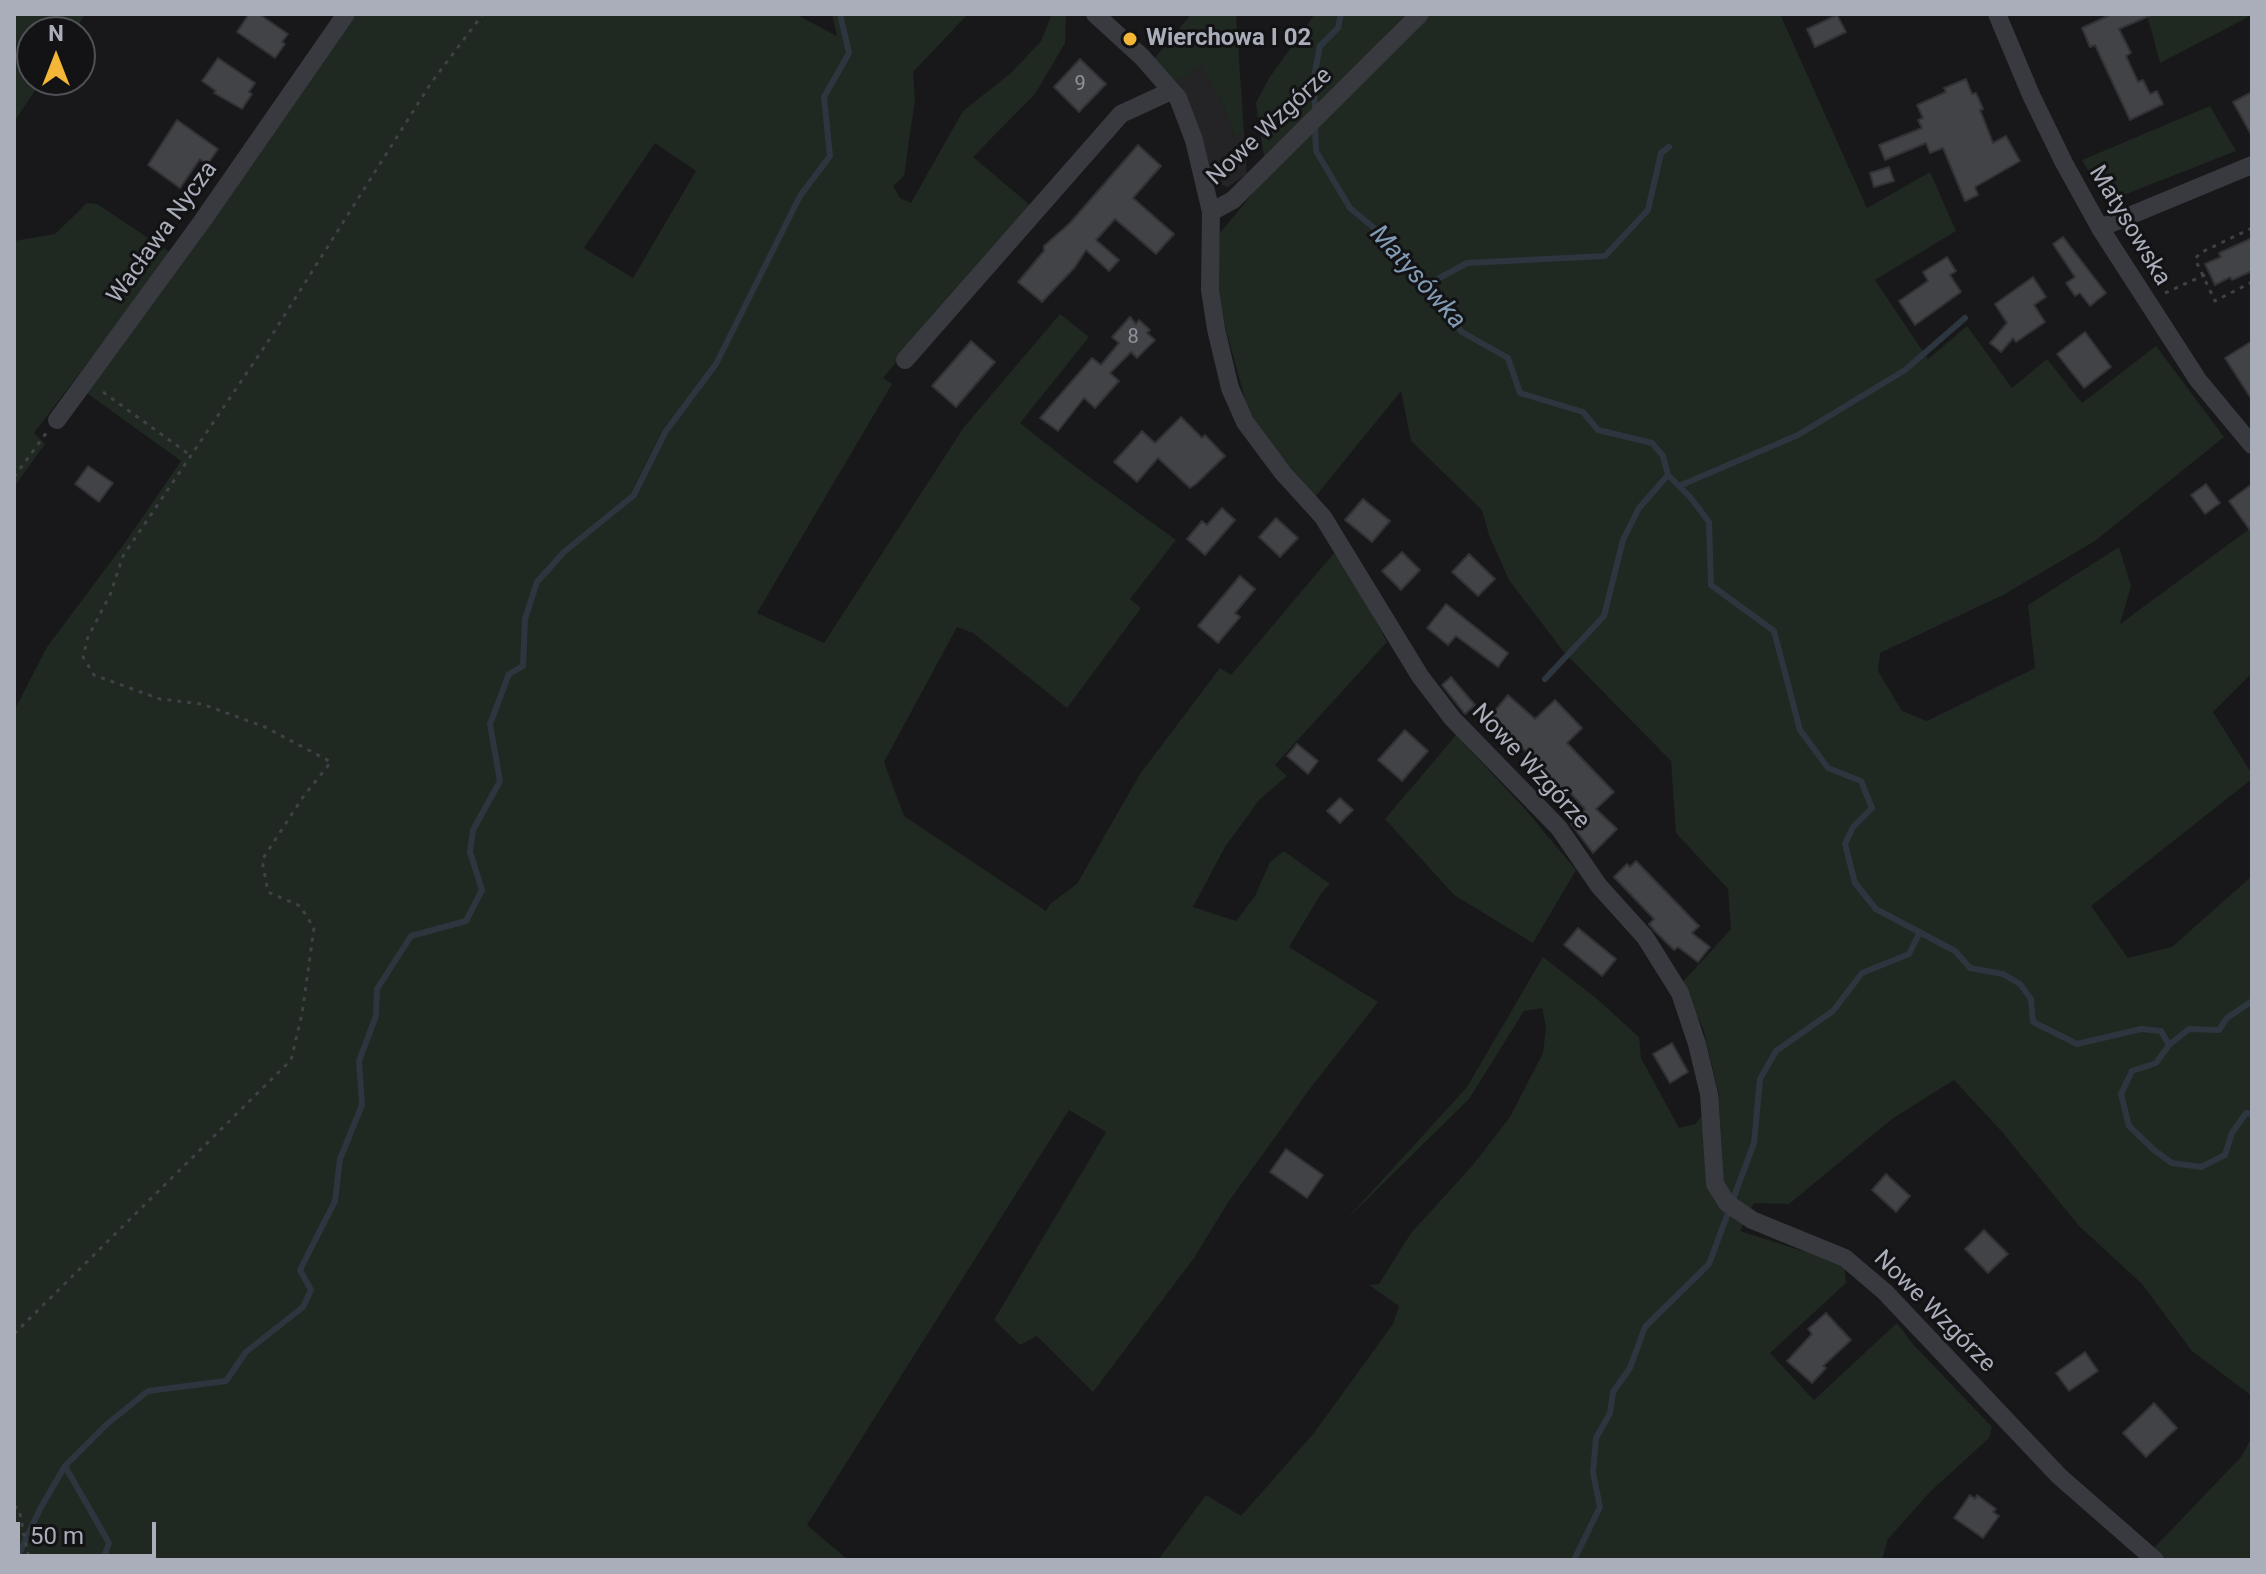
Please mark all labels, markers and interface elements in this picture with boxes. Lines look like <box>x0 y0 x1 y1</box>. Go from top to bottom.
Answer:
north arrow <box>16 16 96 96</box>
text: N <box>48 21 64 46</box>
place label: Wierchowa I 02 <box>1146 25 1311 53</box>
marker: Wierchowa I 02 <box>1121 30 1139 48</box>
street label: Nowe Wzgórze <box>1202 62 1338 192</box>
house number: 9 <box>1074 73 1086 97</box>
street label: Wacława Nycza <box>102 156 224 310</box>
street label: Matysowska <box>2082 161 2176 291</box>
water label: Matysówka <box>1362 220 1472 336</box>
house number: 8 <box>1127 326 1139 350</box>
street label: Nowe Wzgórze <box>1465 699 1595 835</box>
street label: Nowe Wzgórze <box>1867 1245 2001 1379</box>
scale bar <box>20 1506 160 1556</box>
text: 50 m <box>30 1522 84 1550</box>

